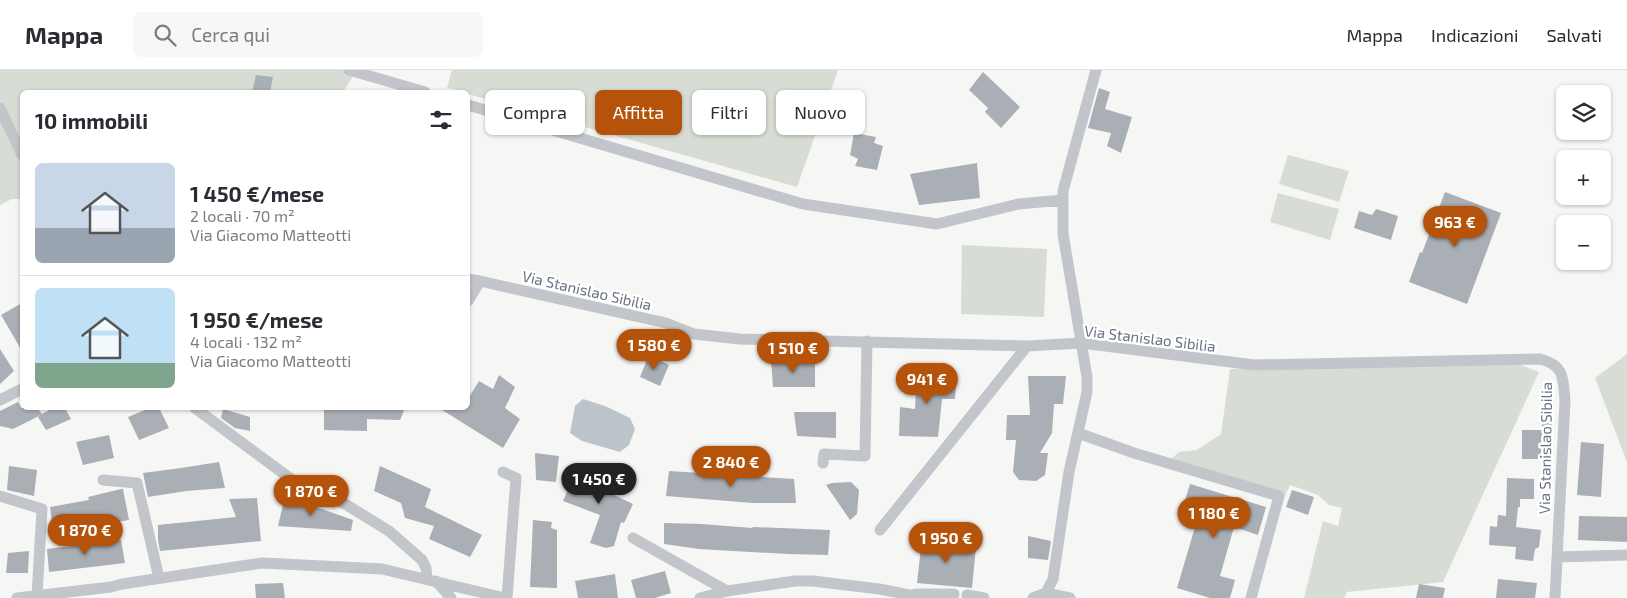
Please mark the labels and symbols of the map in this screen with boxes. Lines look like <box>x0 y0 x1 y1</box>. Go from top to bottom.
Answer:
pin: 963 € <box>1420 206 1490 248</box>
street label: Via Stanislao Sibilia <box>521 266 653 314</box>
street label: Via Stanislao Sibilia <box>1083 321 1217 355</box>
pin: 1 580 € <box>608 328 700 371</box>
pin: 1 510 € <box>747 332 839 374</box>
pin: 941 € <box>892 362 962 405</box>
street label: Via Stanislao Sibilia <box>1535 382 1555 514</box>
pin: 2 840 € <box>685 446 777 488</box>
pin: 1 450 € <box>553 462 645 505</box>
pin: 1 870 € <box>265 474 357 517</box>
pin: 1 180 € <box>1168 496 1260 539</box>
pin: 1 870 € <box>39 514 131 556</box>
pin: 1 950 € <box>900 522 992 564</box>

